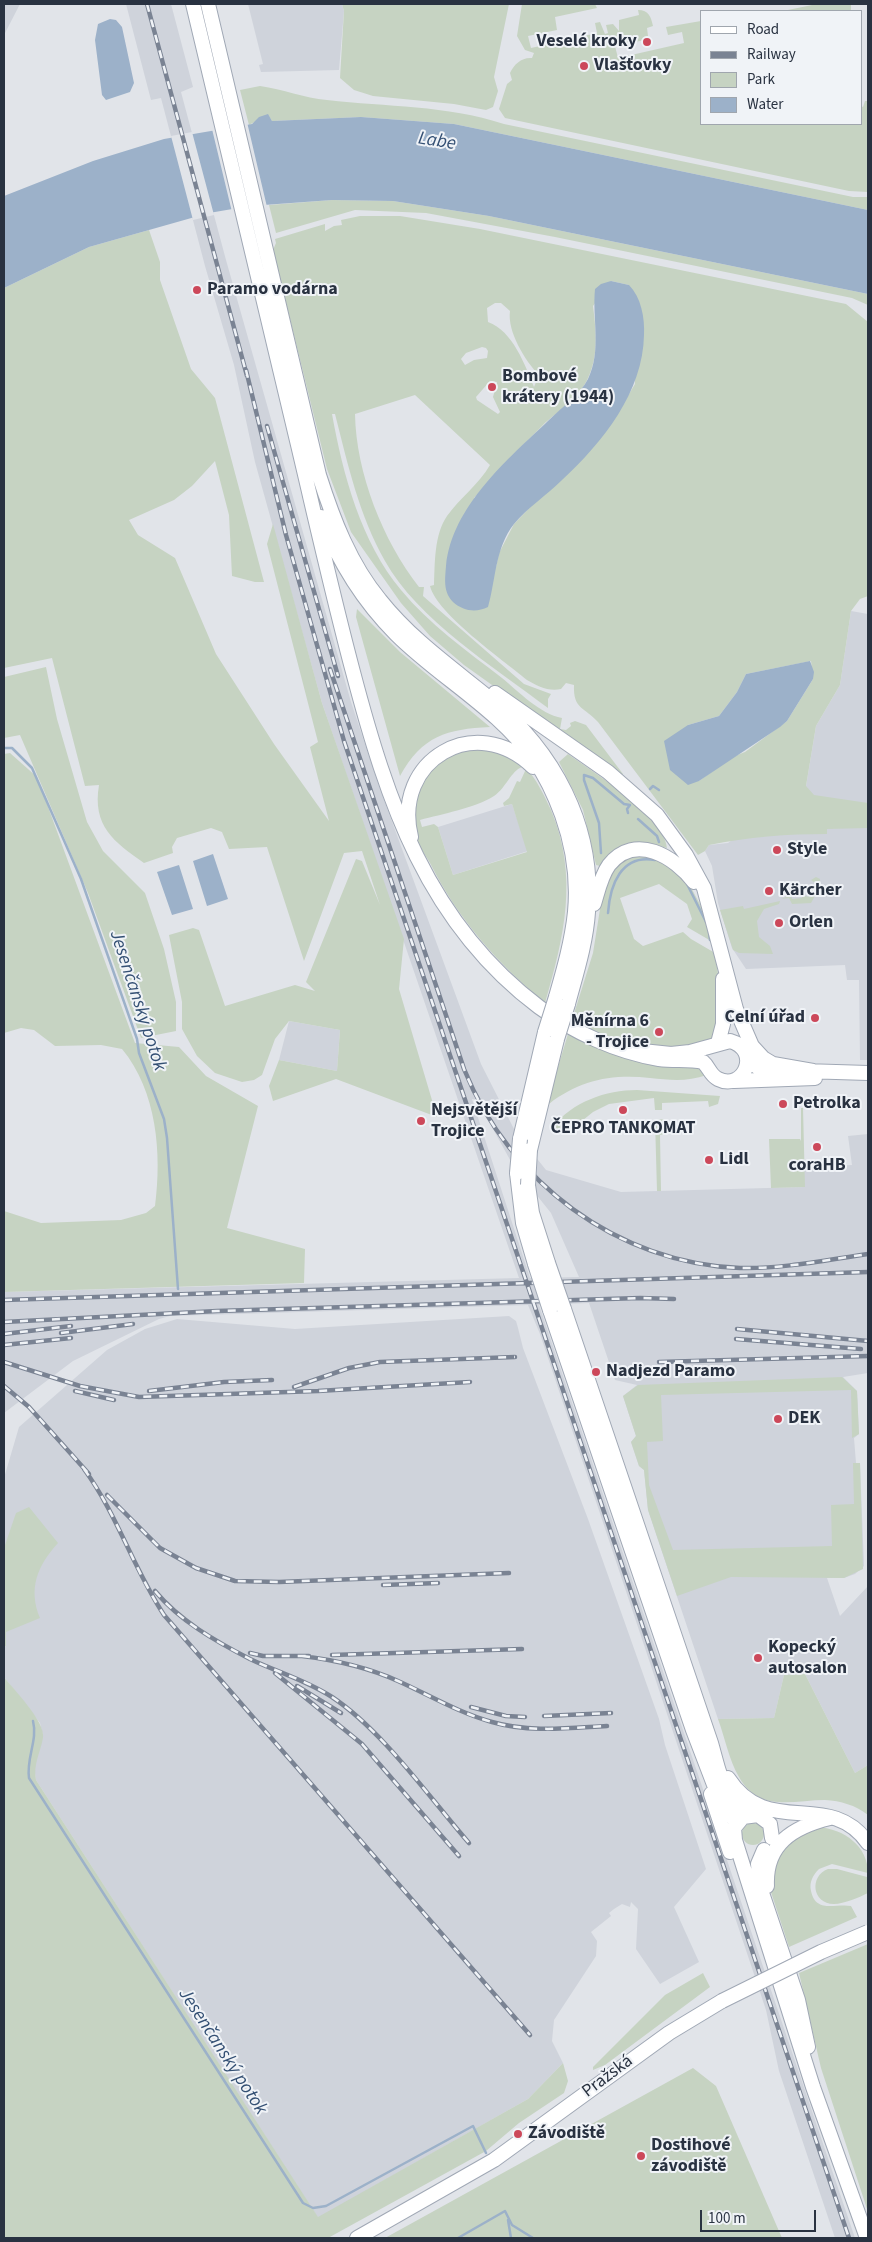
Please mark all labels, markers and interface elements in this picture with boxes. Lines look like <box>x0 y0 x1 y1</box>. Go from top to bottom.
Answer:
legend <box>700 10 862 125</box>
text: Road <box>747 19 779 40</box>
place label: Veselé kroky <box>537 31 637 53</box>
marker: Veselé kroky <box>641 36 653 48</box>
text: Railway <box>747 44 796 65</box>
place label: Vlašťovky <box>594 55 671 77</box>
marker: Vlašťovky <box>578 60 590 72</box>
text: Park <box>747 69 775 90</box>
text: Water <box>747 94 783 115</box>
water label: Labe <box>416 128 458 156</box>
place label: Paramo vodárna <box>207 279 338 301</box>
marker: Paramo vodárna <box>191 284 203 296</box>
place label: Bombové krátery (1944) <box>502 366 614 408</box>
marker: Bombové krátery (1944) <box>486 381 498 393</box>
place label: Style <box>787 839 827 861</box>
marker: Style <box>771 844 783 856</box>
place label: Kärcher <box>779 880 842 902</box>
marker: Kärcher <box>763 885 775 897</box>
place label: Orlen <box>789 912 833 934</box>
marker: Orlen <box>773 917 785 929</box>
water label: Jesenčanský potok <box>104 928 170 1074</box>
place label: Celní úřad <box>725 1007 805 1029</box>
place label: Měnírna 6 - Trojice <box>571 1011 649 1054</box>
marker: Celní úřad <box>809 1012 821 1024</box>
marker: Měnírna 6 - Trojice <box>653 1026 665 1038</box>
place label: Petrolka <box>793 1093 861 1115</box>
marker: Petrolka <box>777 1098 789 1110</box>
place label: Nejsvětější Trojice <box>431 1100 518 1142</box>
marker: ČEPRO TANKOMAT <box>617 1104 629 1116</box>
marker: Nejsvětější Trojice <box>415 1115 427 1127</box>
place label: ČEPRO TANKOMAT <box>550 1118 696 1140</box>
marker: coraHB <box>811 1141 823 1153</box>
place label: Lidl <box>719 1149 749 1171</box>
marker: Lidl <box>703 1154 715 1166</box>
place label: coraHB <box>788 1155 846 1177</box>
place label: Nadjezd Paramo <box>606 1361 735 1383</box>
marker: Nadjezd Paramo <box>590 1366 602 1378</box>
place label: DEK <box>788 1408 820 1430</box>
marker: DEK <box>772 1413 784 1425</box>
place label: Kopecký autosalon <box>768 1637 847 1680</box>
marker: Kopecký autosalon <box>752 1652 764 1664</box>
water label: Jesenčanský potok <box>173 1984 271 2120</box>
street label: Pražská <box>578 2051 638 2103</box>
place label: Závodiště <box>528 2123 605 2145</box>
marker: Závodiště <box>512 2128 524 2140</box>
place label: Dostihové závodiště <box>651 2135 731 2178</box>
marker: Dostihové závodiště <box>635 2150 647 2162</box>
scale bar <box>702 2200 818 2232</box>
text: 100 m <box>708 2208 746 2229</box>

